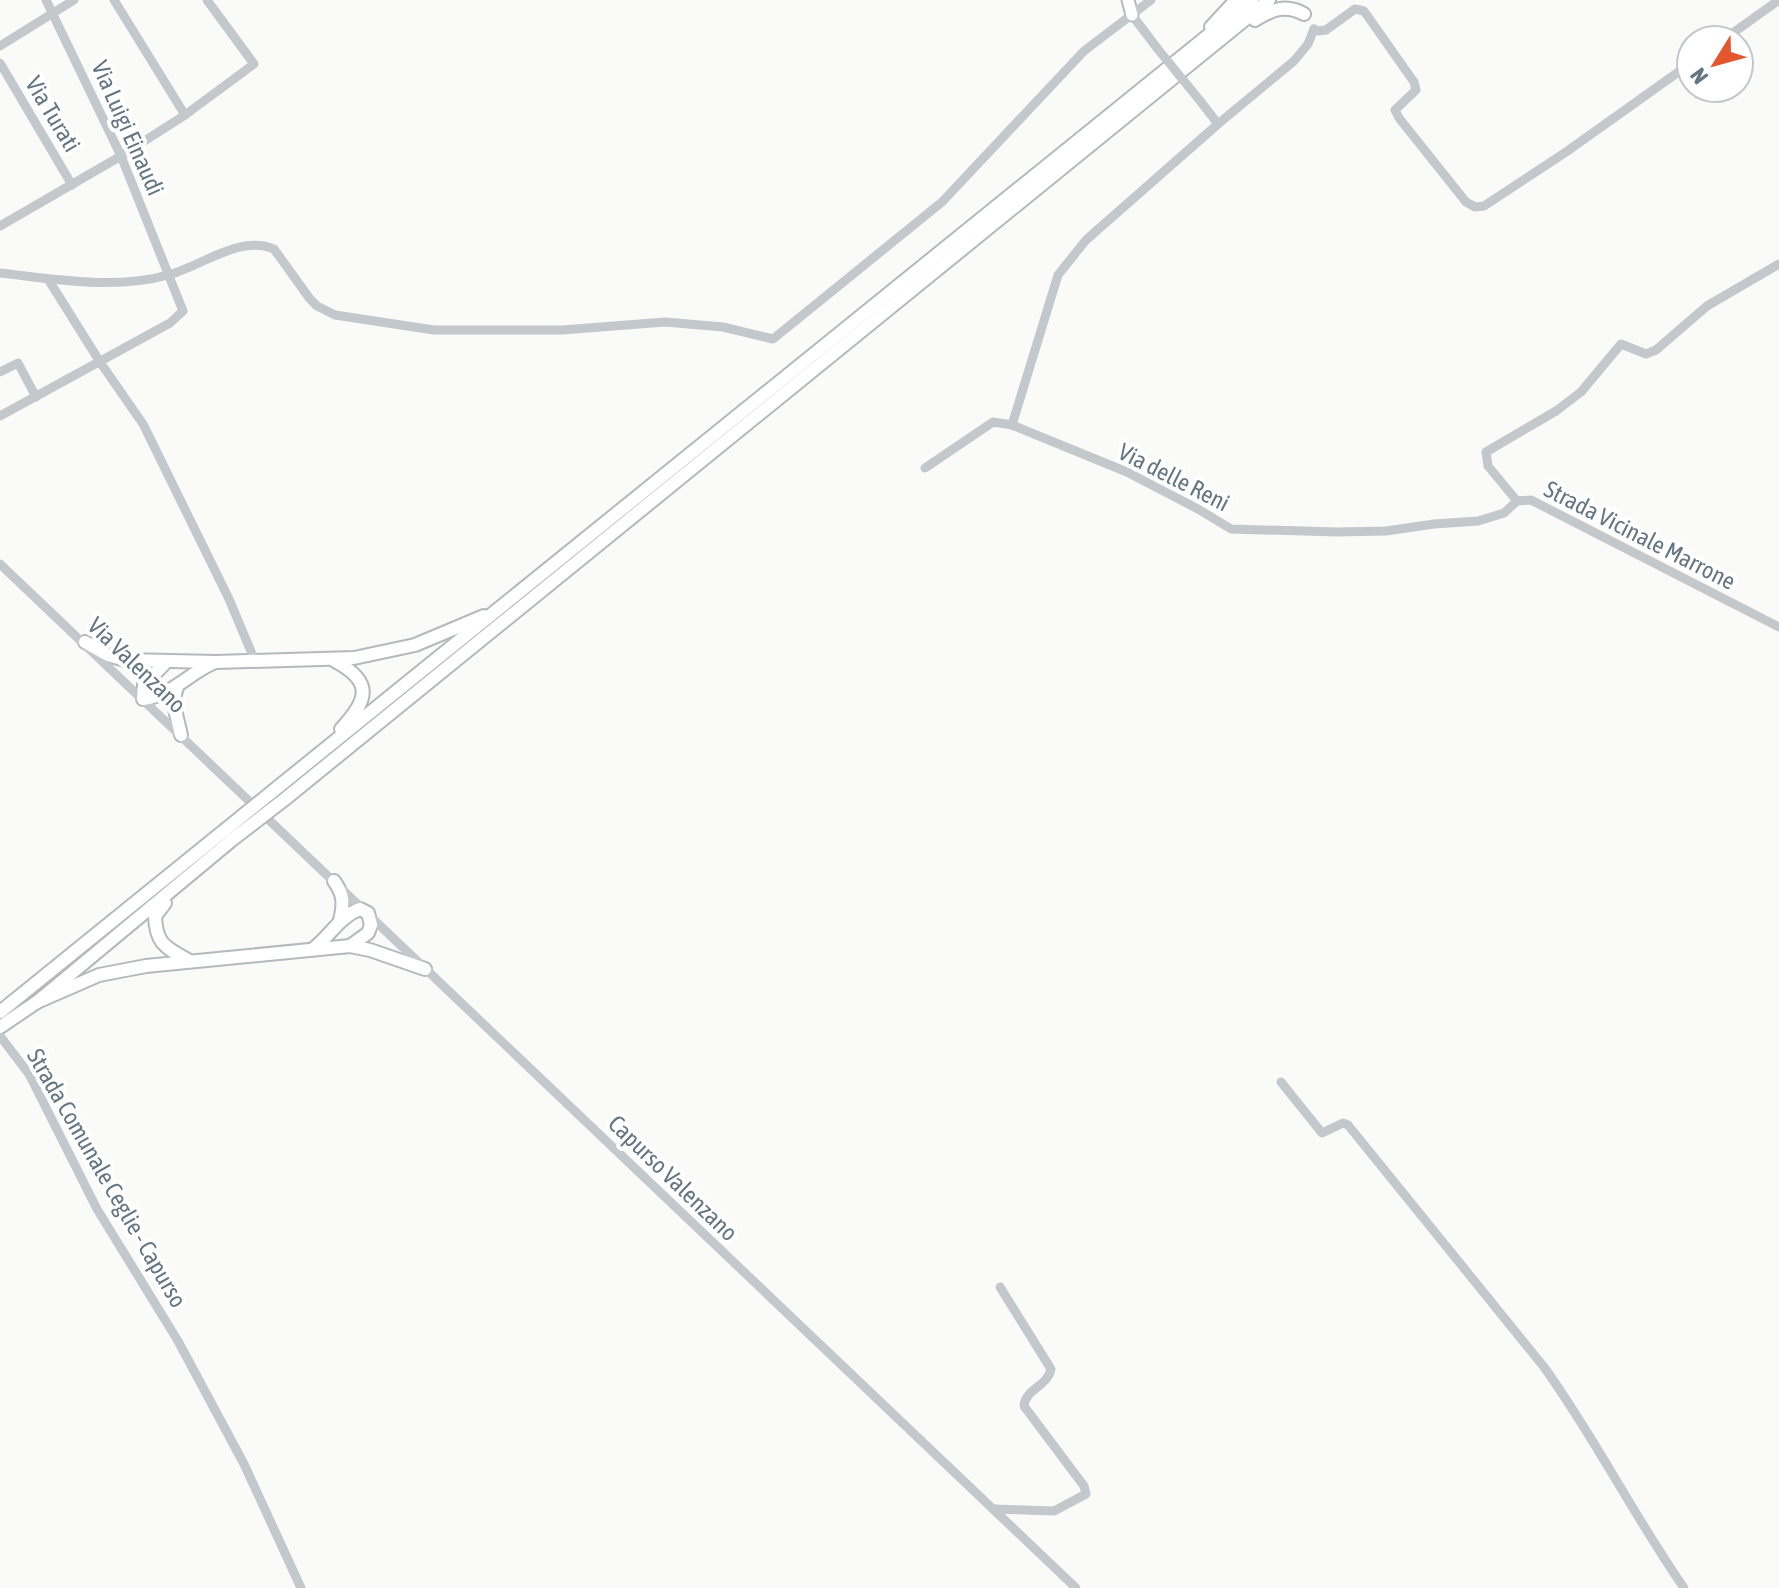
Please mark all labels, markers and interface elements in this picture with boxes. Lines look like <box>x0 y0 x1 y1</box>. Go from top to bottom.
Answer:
north arrow <box>1675 24 1755 104</box>
street label: Via Luigi Einaudi <box>86 57 170 199</box>
text: N <box>1685 63 1713 89</box>
street label: Via Turati <box>20 72 86 156</box>
street label: Via delle Reni <box>1114 438 1234 516</box>
street label: Strada Vicinale Marrone <box>1540 475 1740 595</box>
street label: Via Valenzano <box>83 612 191 718</box>
street label: Strada Comunale Ceglie - Capurso <box>22 1044 192 1312</box>
street label: Capurso Valenzano <box>603 1110 743 1246</box>

